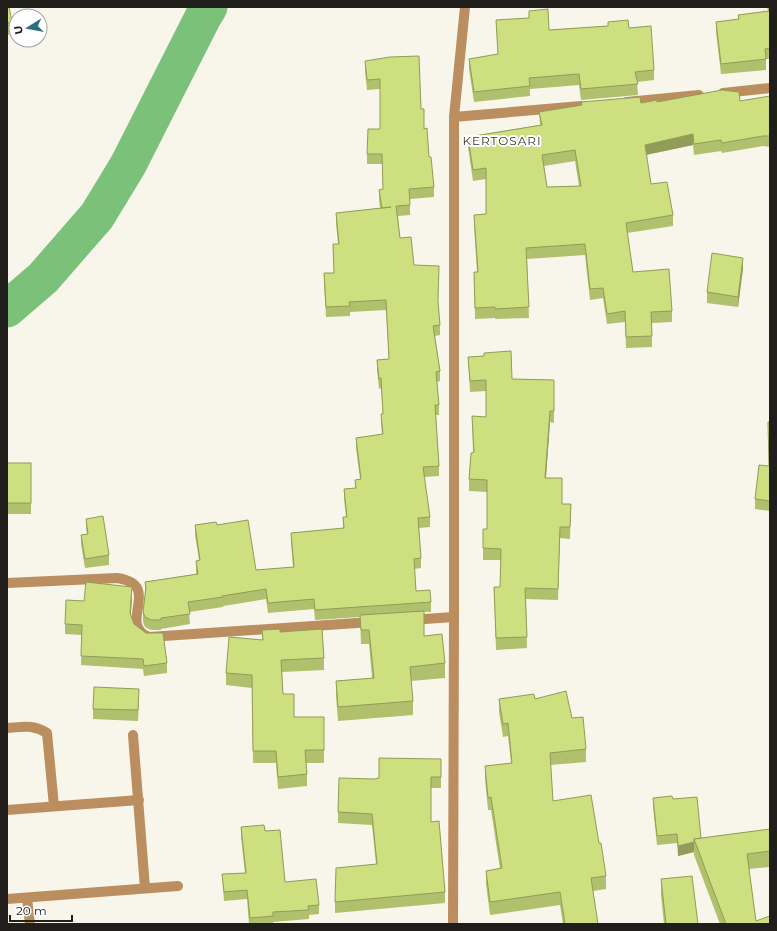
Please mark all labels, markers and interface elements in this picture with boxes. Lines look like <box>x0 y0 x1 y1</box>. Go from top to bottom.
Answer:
north arrow <box>8 8 48 48</box>
text: U <box>10 24 26 36</box>
district label: KERTOSARI <box>462 133 542 148</box>
scale bar <box>10 897 72 923</box>
text: 20 m <box>16 903 47 918</box>

